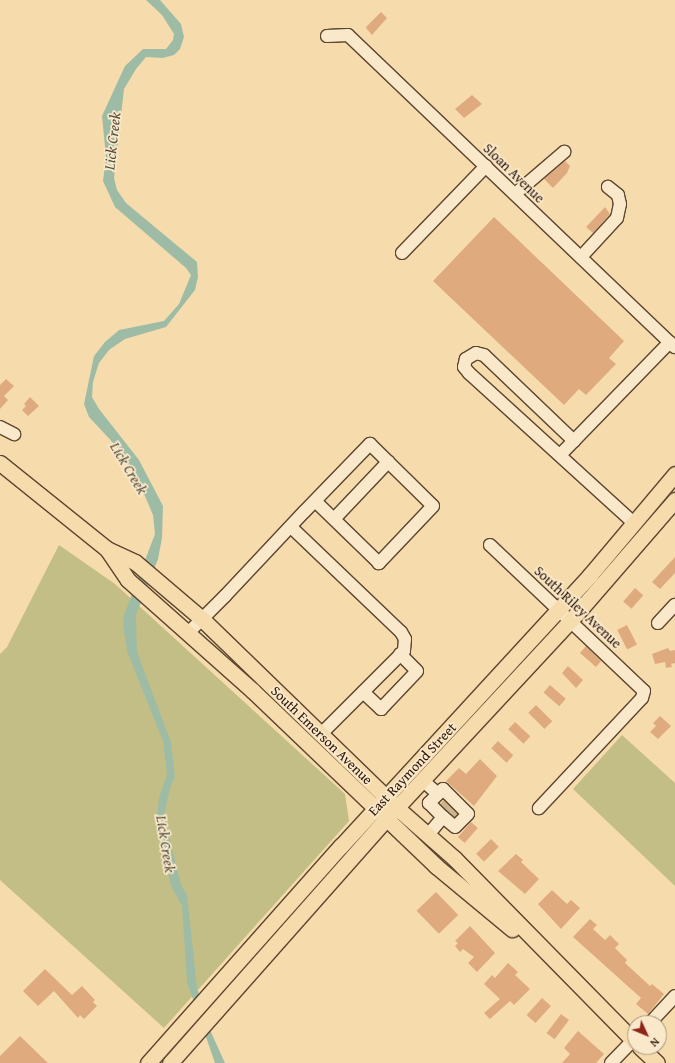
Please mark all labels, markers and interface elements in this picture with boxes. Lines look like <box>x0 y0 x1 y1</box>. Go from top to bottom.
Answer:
water label: Lick Creek <box>100 111 124 171</box>
street label: Sloan Avenue <box>480 140 548 206</box>
water label: Lick Creek <box>106 439 152 497</box>
street label: South Riley Avenue <box>531 562 625 652</box>
street label: South Emerson Avenue <box>268 682 376 788</box>
street label: East Raymond Street <box>364 719 460 819</box>
water label: Lick Creek <box>153 814 179 874</box>
north arrow <box>627 1015 667 1055</box>
text: N <box>647 1034 663 1051</box>

